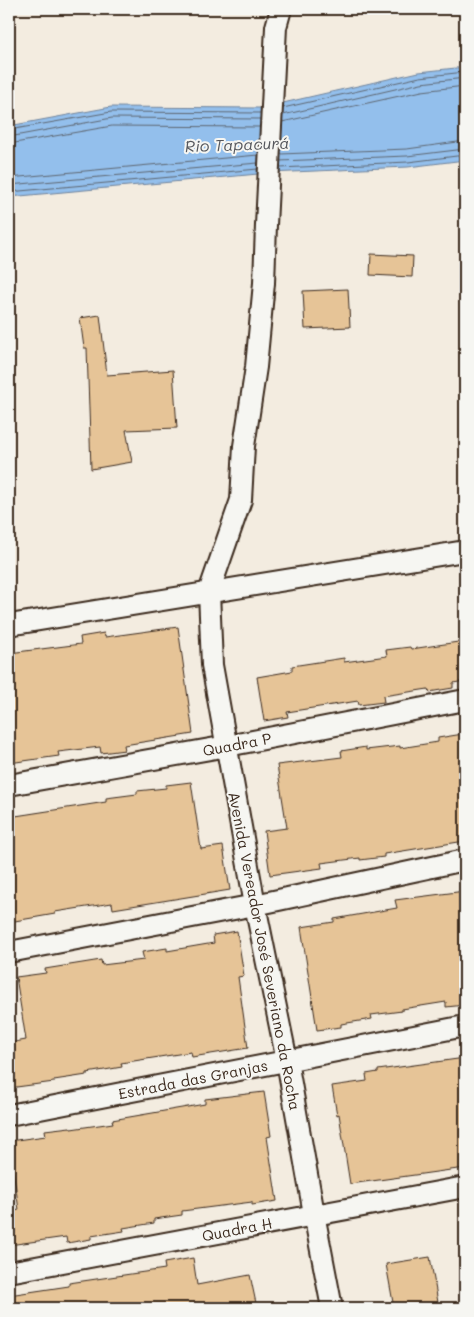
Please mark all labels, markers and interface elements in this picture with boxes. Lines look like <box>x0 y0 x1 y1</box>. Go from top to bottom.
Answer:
water label: Rio Tapacurá <box>184 132 290 156</box>
street label: Quadra P <box>201 728 273 760</box>
street label: Avenida Vereador José Severiano da Rocha <box>224 790 306 1112</box>
street label: Estrada das Granjas <box>117 1055 269 1103</box>
street label: Quadra H <box>200 1212 274 1246</box>

